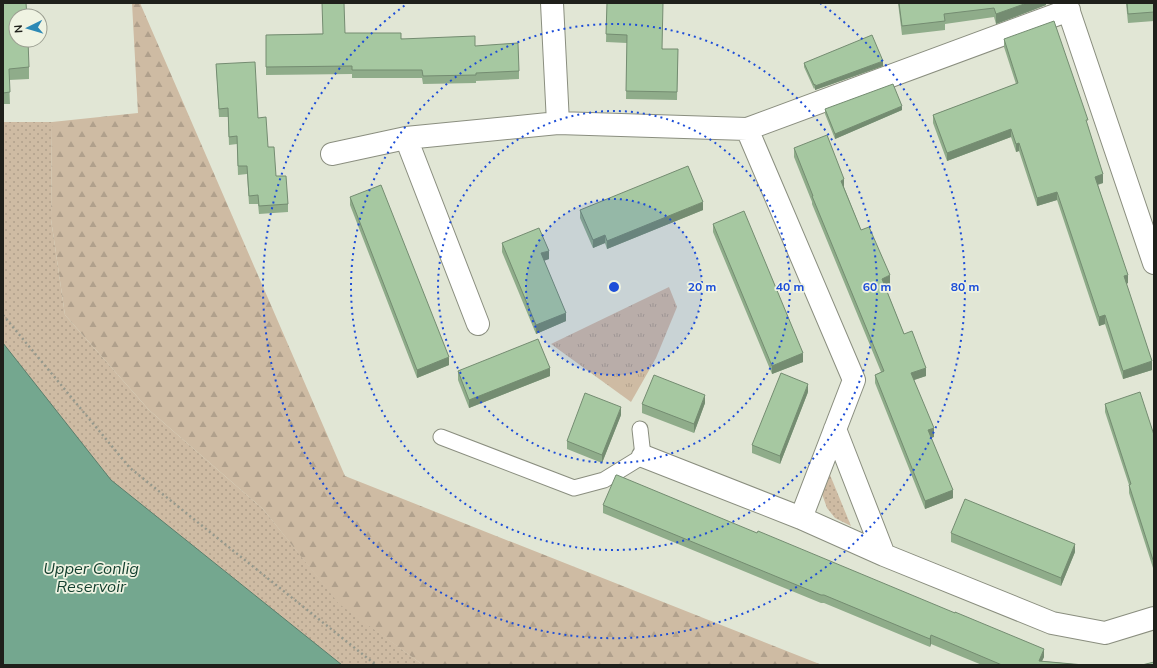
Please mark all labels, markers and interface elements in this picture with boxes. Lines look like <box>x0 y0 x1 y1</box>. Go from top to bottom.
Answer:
north arrow <box>8 8 48 48</box>
text: N <box>11 24 25 34</box>
text: 20 m <box>688 279 716 294</box>
text: 40 m <box>776 279 804 294</box>
text: 60 m <box>863 279 891 294</box>
text: 80 m <box>951 279 979 294</box>
centre of rings <box>607 280 621 294</box>
water label: Upper Conlig Reservoir <box>43 558 139 596</box>

